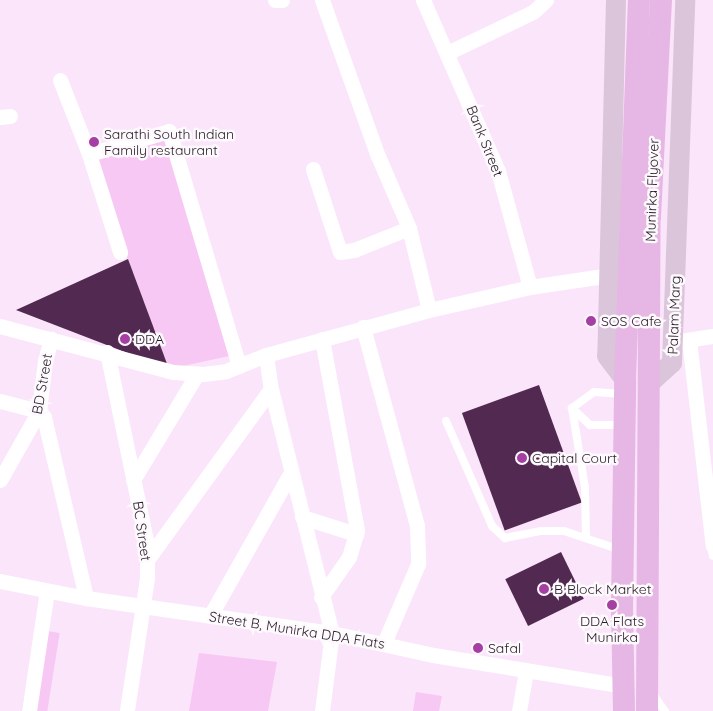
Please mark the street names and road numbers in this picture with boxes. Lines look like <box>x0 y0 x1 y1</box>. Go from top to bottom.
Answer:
street label: Bank Street <box>463 103 507 179</box>
street label: Munirka Flyover <box>642 138 662 242</box>
street label: Palam Marg <box>664 275 684 355</box>
street label: BD Street <box>28 352 56 416</box>
street label: BC Street <box>129 500 155 562</box>
street label: Street B, Munirka DDA Flats <box>208 608 386 652</box>

